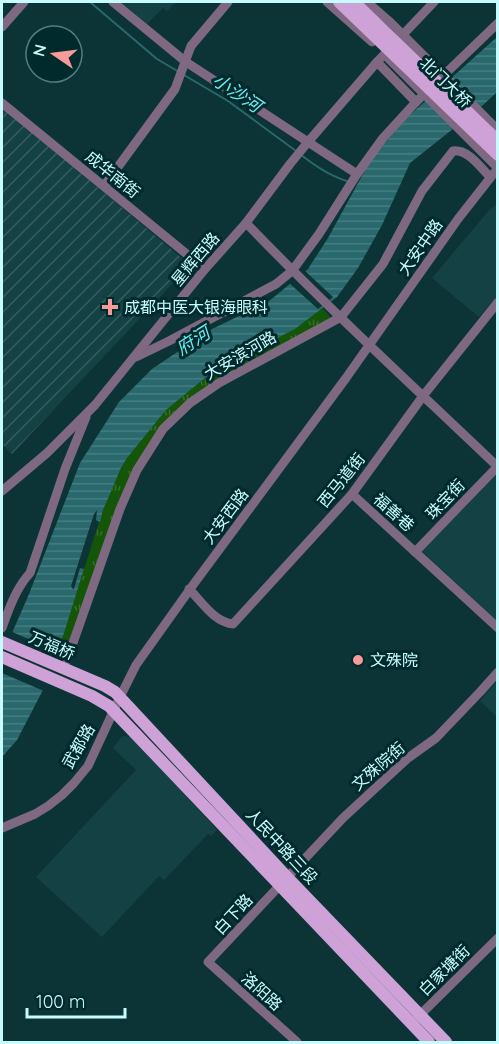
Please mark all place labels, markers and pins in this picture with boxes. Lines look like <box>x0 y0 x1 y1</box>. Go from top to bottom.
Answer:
place label: 成都中医大银海眼科 <box>124 297 268 317</box>
marker: 成都中医大银海眼科 <box>101 298 119 316</box>
place label: 文殊院 <box>370 650 418 670</box>
marker: 文殊院 <box>351 653 365 667</box>

